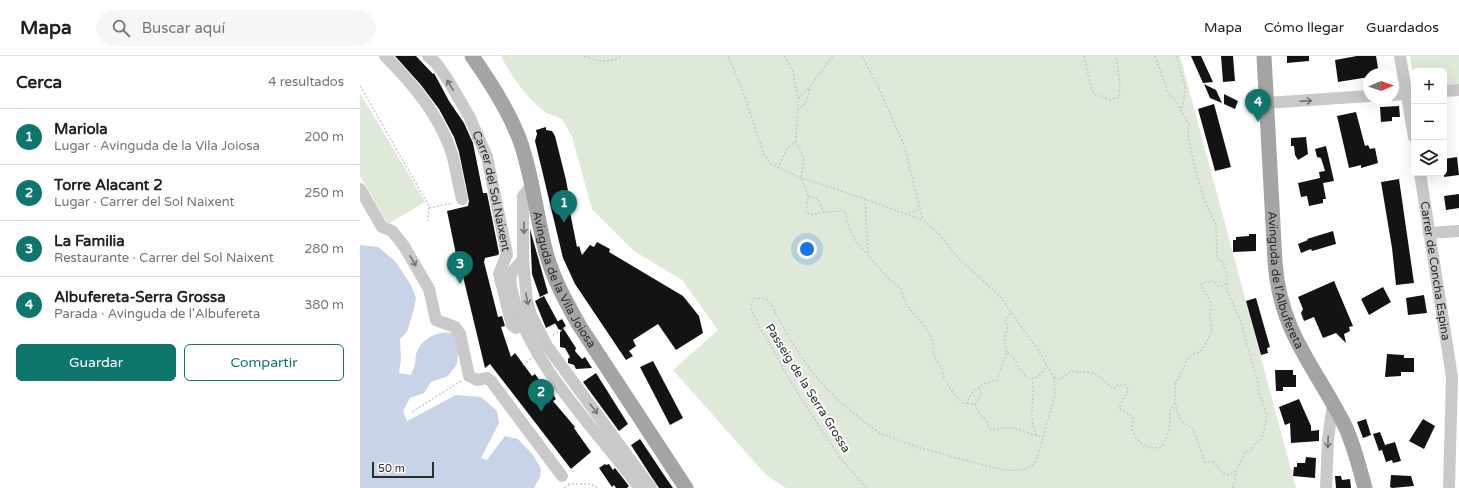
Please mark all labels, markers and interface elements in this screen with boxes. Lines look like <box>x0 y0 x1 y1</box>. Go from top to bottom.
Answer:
search box <box>96 10 376 46</box>
text: Mapa <box>20 17 72 39</box>
icon: search <box>110 17 132 39</box>
text: Buscar aquí <box>142 19 225 37</box>
text: Mapa <box>1204 19 1242 36</box>
text: Cómo llegar <box>1264 19 1344 36</box>
text: Guardados <box>1366 19 1439 36</box>
north arrow <box>1363 68 1399 104</box>
map controls <box>1411 68 1447 176</box>
button: + <box>1411 68 1447 104</box>
text: Cerca <box>16 72 62 93</box>
text: 4 resultados <box>268 74 344 90</box>
one-way arrow <box>446 79 454 91</box>
pin: 4 <box>1245 89 1271 122</box>
one-way arrow <box>1299 97 1312 104</box>
button: − <box>1411 104 1447 140</box>
text: Mariola <box>54 120 108 138</box>
text: 1 <box>25 129 33 145</box>
text: 200 m <box>304 129 344 145</box>
street label: Carrer del Sol Naixent <box>469 129 513 253</box>
text: Lugar · Avinguda de la Vila Joiosa <box>54 138 260 154</box>
button: layers <box>1411 140 1447 176</box>
text: Torre Alacant 2 <box>54 176 163 194</box>
text: 2 <box>25 185 33 201</box>
text: 250 m <box>304 185 344 201</box>
pin: 1 <box>551 190 577 223</box>
text: Lugar · Carrer del Sol Naixent <box>54 194 235 210</box>
street label: Carrer de Concha Espina <box>1418 200 1453 341</box>
street label: Avinguda de la Vila Joiosa <box>530 210 599 350</box>
street label: Avinguda de l'Albufereta <box>1265 211 1307 351</box>
one-way arrow <box>520 221 528 234</box>
text: La Familia <box>54 232 125 250</box>
your location <box>797 239 817 259</box>
text: 3 <box>25 241 33 257</box>
text: 280 m <box>304 241 344 257</box>
text: Restaurante · Carrer del Sol Naixent <box>54 250 274 266</box>
pin: 3 <box>447 251 473 284</box>
one-way arrow <box>409 255 417 267</box>
text: Albufereta-Serra Grossa <box>54 288 226 306</box>
one-way arrow <box>523 292 531 305</box>
text: 4 <box>25 297 33 313</box>
text: 380 m <box>304 297 344 313</box>
text: Parada · Avinguda de l'Albufereta <box>54 306 260 322</box>
street label: Passeig de la Serra Grossa <box>763 321 853 455</box>
button: Guardar <box>16 344 176 381</box>
button: Compartir <box>184 344 344 381</box>
pin: 2 <box>528 379 554 412</box>
one-way arrow <box>590 404 598 415</box>
one-way arrow <box>1324 435 1332 448</box>
scale bar <box>372 460 434 479</box>
text: 50 m <box>378 462 405 475</box>

